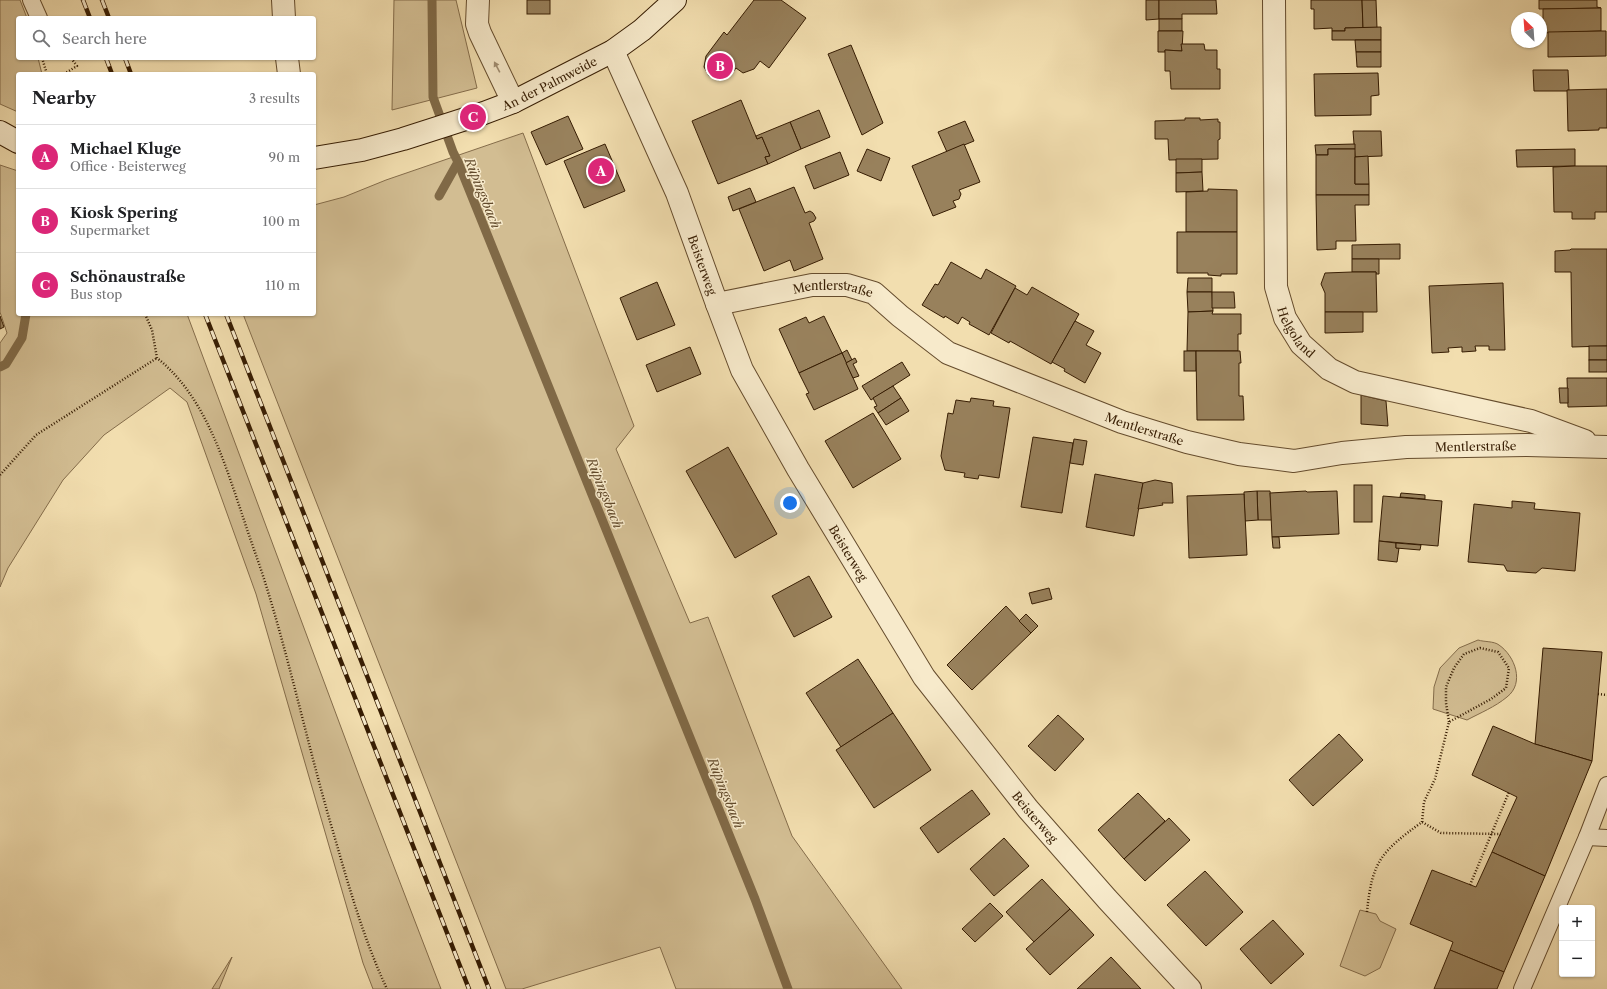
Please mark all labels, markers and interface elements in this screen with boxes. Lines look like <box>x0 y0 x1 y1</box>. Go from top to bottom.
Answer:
north arrow <box>1511 12 1547 48</box>
search box <box>16 16 316 60</box>
icon: search <box>30 27 52 49</box>
text: Search here <box>62 29 147 48</box>
pin: B <box>707 51 733 81</box>
street label: An der Palmweide <box>499 53 599 113</box>
one-way arrow <box>494 61 500 72</box>
text: Nearby <box>32 88 96 108</box>
text: 3 results <box>249 90 300 106</box>
pin: C <box>460 102 486 132</box>
text: Michael Kluge <box>70 139 181 158</box>
text: A <box>40 149 50 165</box>
text: 90 m <box>269 149 300 165</box>
water label: Rüpingsbach <box>461 154 504 231</box>
pin: A <box>588 156 614 186</box>
text: Office · Beisterweg <box>70 158 186 174</box>
text: Kiosk Spering <box>70 203 177 222</box>
text: B <box>40 213 50 229</box>
text: 100 m <box>262 213 300 229</box>
text: Supermarket <box>70 222 150 238</box>
street label: Beisterweg <box>685 233 721 297</box>
text: Schönaustraße <box>70 267 186 286</box>
text: C <box>40 277 50 293</box>
text: 110 m <box>265 277 300 293</box>
street label: Mentlerstraße <box>791 278 875 300</box>
text: Bus stop <box>70 286 122 302</box>
street label: Helgoland <box>1275 305 1319 361</box>
street label: Mentlerstraße <box>1103 409 1186 448</box>
street label: Mentlerstraße <box>1435 438 1517 454</box>
water label: Rüpingsbach <box>583 454 626 531</box>
your location <box>780 493 800 513</box>
street label: Beisterweg <box>826 522 872 584</box>
water label: Rüpingsbach <box>704 754 747 831</box>
street label: Beisterweg <box>1009 788 1062 846</box>
map controls <box>1559 905 1595 977</box>
button: + <box>1559 905 1595 941</box>
button: − <box>1559 941 1595 977</box>

